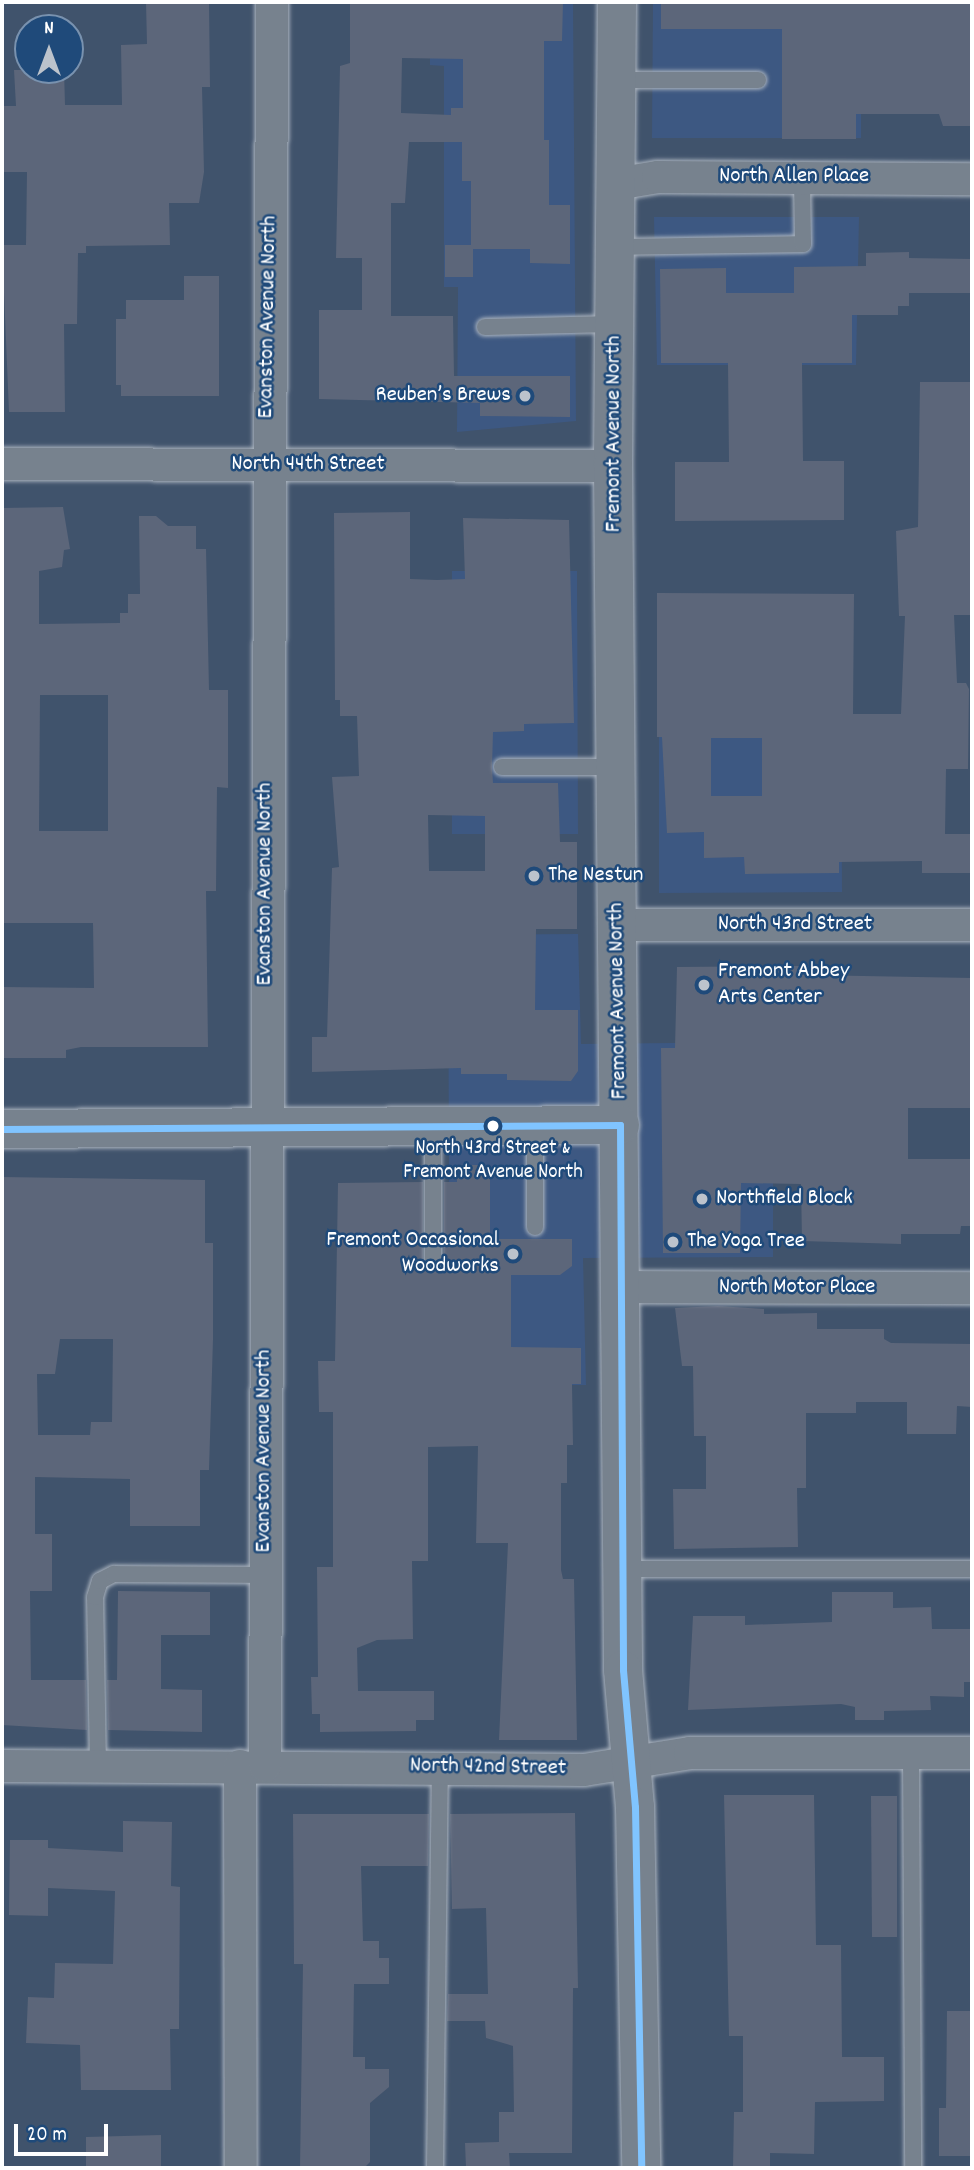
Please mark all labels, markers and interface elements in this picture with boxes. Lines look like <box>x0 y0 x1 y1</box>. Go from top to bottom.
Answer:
north arrow <box>14 14 84 84</box>
text: N <box>44 16 54 43</box>
street label: North Allen Place <box>719 163 869 191</box>
street label: Evanston Avenue North <box>253 215 285 419</box>
street label: Fremont Avenue North <box>601 336 629 532</box>
place label: Reuben’s Brews <box>376 382 511 410</box>
marker: Reuben’s Brews <box>517 388 533 404</box>
street label: North 44th Street <box>231 451 385 479</box>
street label: Evanston Avenue North <box>252 782 280 986</box>
place label: The Nestun <box>548 862 643 890</box>
marker: The Nestun <box>526 868 542 884</box>
street label: Fremont Avenue North <box>603 902 635 1100</box>
street label: North 43rd Street <box>718 911 872 939</box>
place label: Fremont Abbey Arts Center <box>718 958 849 1012</box>
marker: Fremont Abbey Arts Center <box>696 977 712 993</box>
marker: North 43rd Street & Fremont Avenue North <box>486 1119 500 1133</box>
place label: North 43rd Street & Fremont Avenue North <box>403 1136 583 1186</box>
place label: Northfield Block <box>716 1185 853 1213</box>
marker: Northfield Block <box>694 1191 710 1207</box>
place label: Fremont Occasional Woodworks <box>326 1227 499 1281</box>
place label: The Yoga Tree <box>687 1228 805 1256</box>
marker: The Yoga Tree <box>665 1234 681 1250</box>
marker: Fremont Occasional Woodworks <box>505 1246 521 1262</box>
street label: North Motor Place <box>719 1274 875 1302</box>
street label: Evanston Avenue North <box>251 1349 279 1553</box>
street label: North 42nd Street <box>409 1753 567 1783</box>
scale bar <box>18 2110 112 2154</box>
text: 20 m <box>27 2121 67 2151</box>

